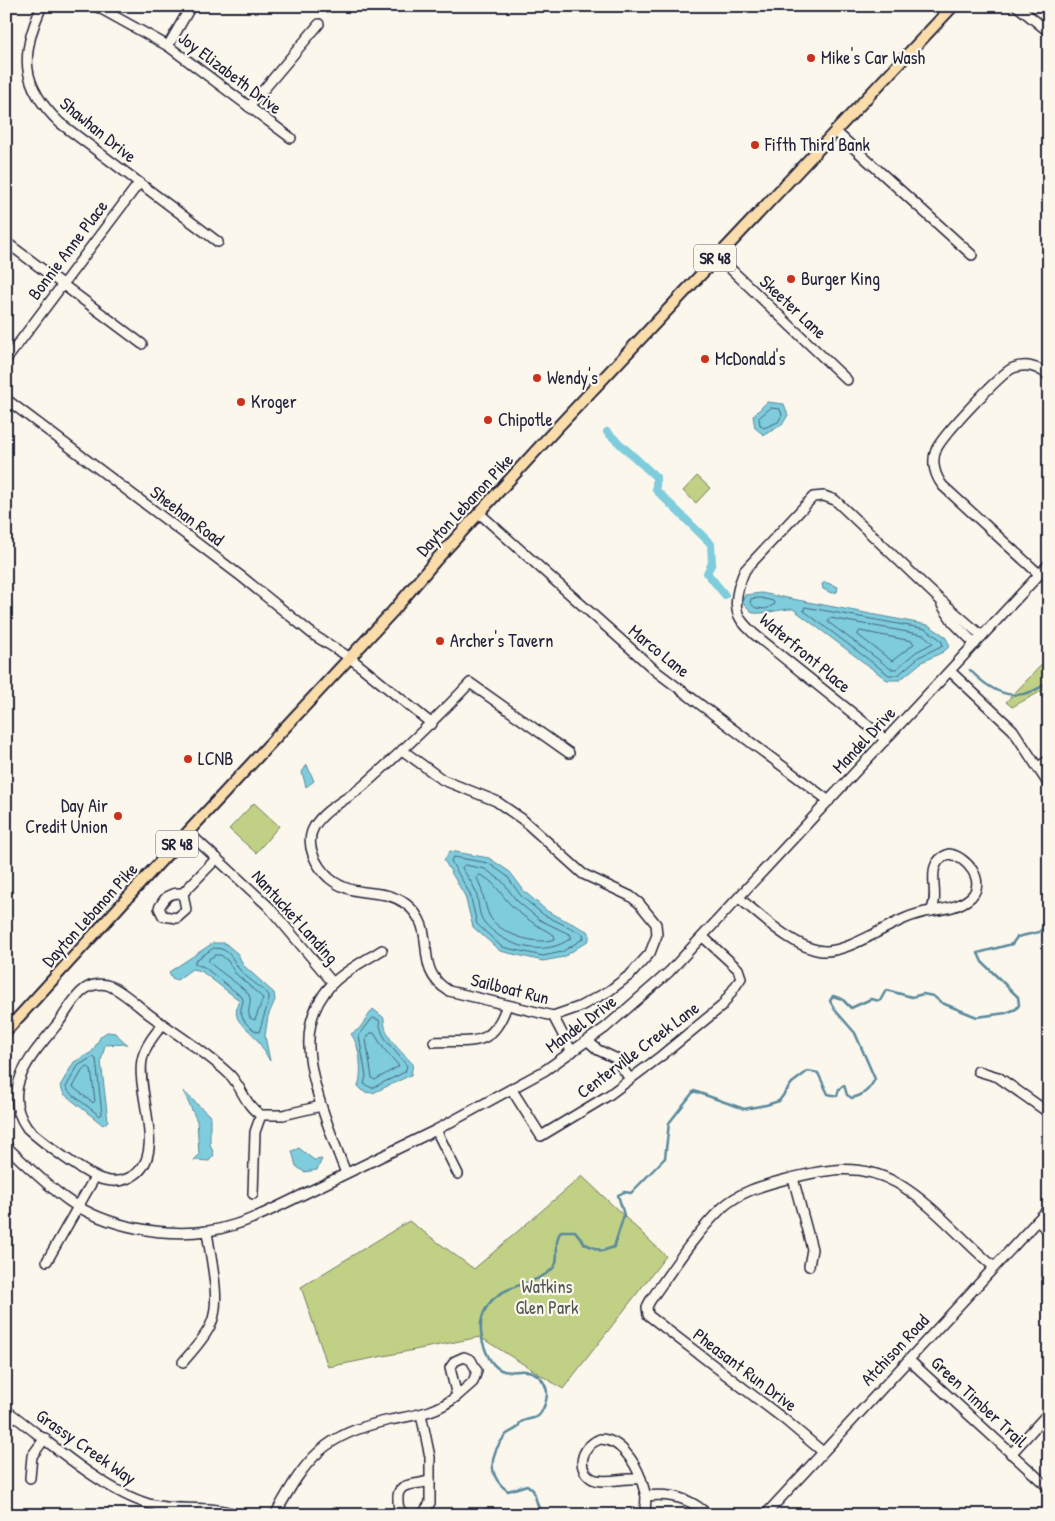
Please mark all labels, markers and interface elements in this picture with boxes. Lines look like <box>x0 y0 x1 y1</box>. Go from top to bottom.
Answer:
street label: Joy Elizabeth Drive <box>173 25 287 120</box>
place label: Mike's Car Wash <box>821 45 925 70</box>
marker: Mike's Car Wash <box>805 52 817 64</box>
street label: Shawhan Drive <box>55 91 142 168</box>
place label: Fifth Third Bank <box>764 132 871 157</box>
marker: Fifth Third Bank <box>749 139 761 151</box>
street label: Bonnie Anne Place <box>22 195 113 305</box>
road number: SR 48 <box>694 244 736 272</box>
place label: Burger King <box>801 266 880 291</box>
street label: Skeeter Lane <box>754 269 832 344</box>
marker: Burger King <box>785 273 797 285</box>
place label: McDonald's <box>715 346 785 371</box>
marker: McDonald's <box>699 353 711 365</box>
place label: Wendy's <box>547 365 598 390</box>
marker: Wendy's <box>531 372 543 384</box>
place label: Kroger <box>251 389 297 414</box>
marker: Kroger <box>235 396 247 408</box>
place label: Chipotle <box>498 407 553 432</box>
marker: Chipotle <box>482 414 494 426</box>
street label: Dayton Lebanon Pike <box>410 448 519 562</box>
street label: Sheehan Road <box>145 480 229 552</box>
street label: Waterfront Place <box>754 607 856 698</box>
street label: Marco Lane <box>623 618 695 683</box>
place label: Archer's Tavern <box>450 628 553 653</box>
marker: Archer's Tavern <box>434 635 446 647</box>
street label: Mandel Drive <box>826 701 901 778</box>
place label: LCNB <box>198 746 233 771</box>
marker: LCNB <box>182 753 194 765</box>
place label: Day Air Credit Union <box>25 793 108 839</box>
marker: Day Air Credit Union <box>112 810 124 822</box>
road number: SR 48 <box>156 831 198 858</box>
street label: Dayton Lebanon Pike <box>36 857 143 972</box>
street label: Nantucket Landing <box>246 864 345 969</box>
street label: Sailboat Run <box>468 967 552 1010</box>
street label: Mandel Drive <box>540 989 621 1059</box>
street label: Centerville Creek Lane <box>571 995 704 1104</box>
park label: Watkins Glen Park <box>516 1274 579 1320</box>
street label: Atchison Road <box>855 1308 934 1391</box>
street label: Pheasant Run Drive <box>688 1322 803 1417</box>
street label: Green Timber Trail <box>926 1350 1033 1453</box>
street label: Grassy Creek Way <box>31 1403 142 1491</box>

